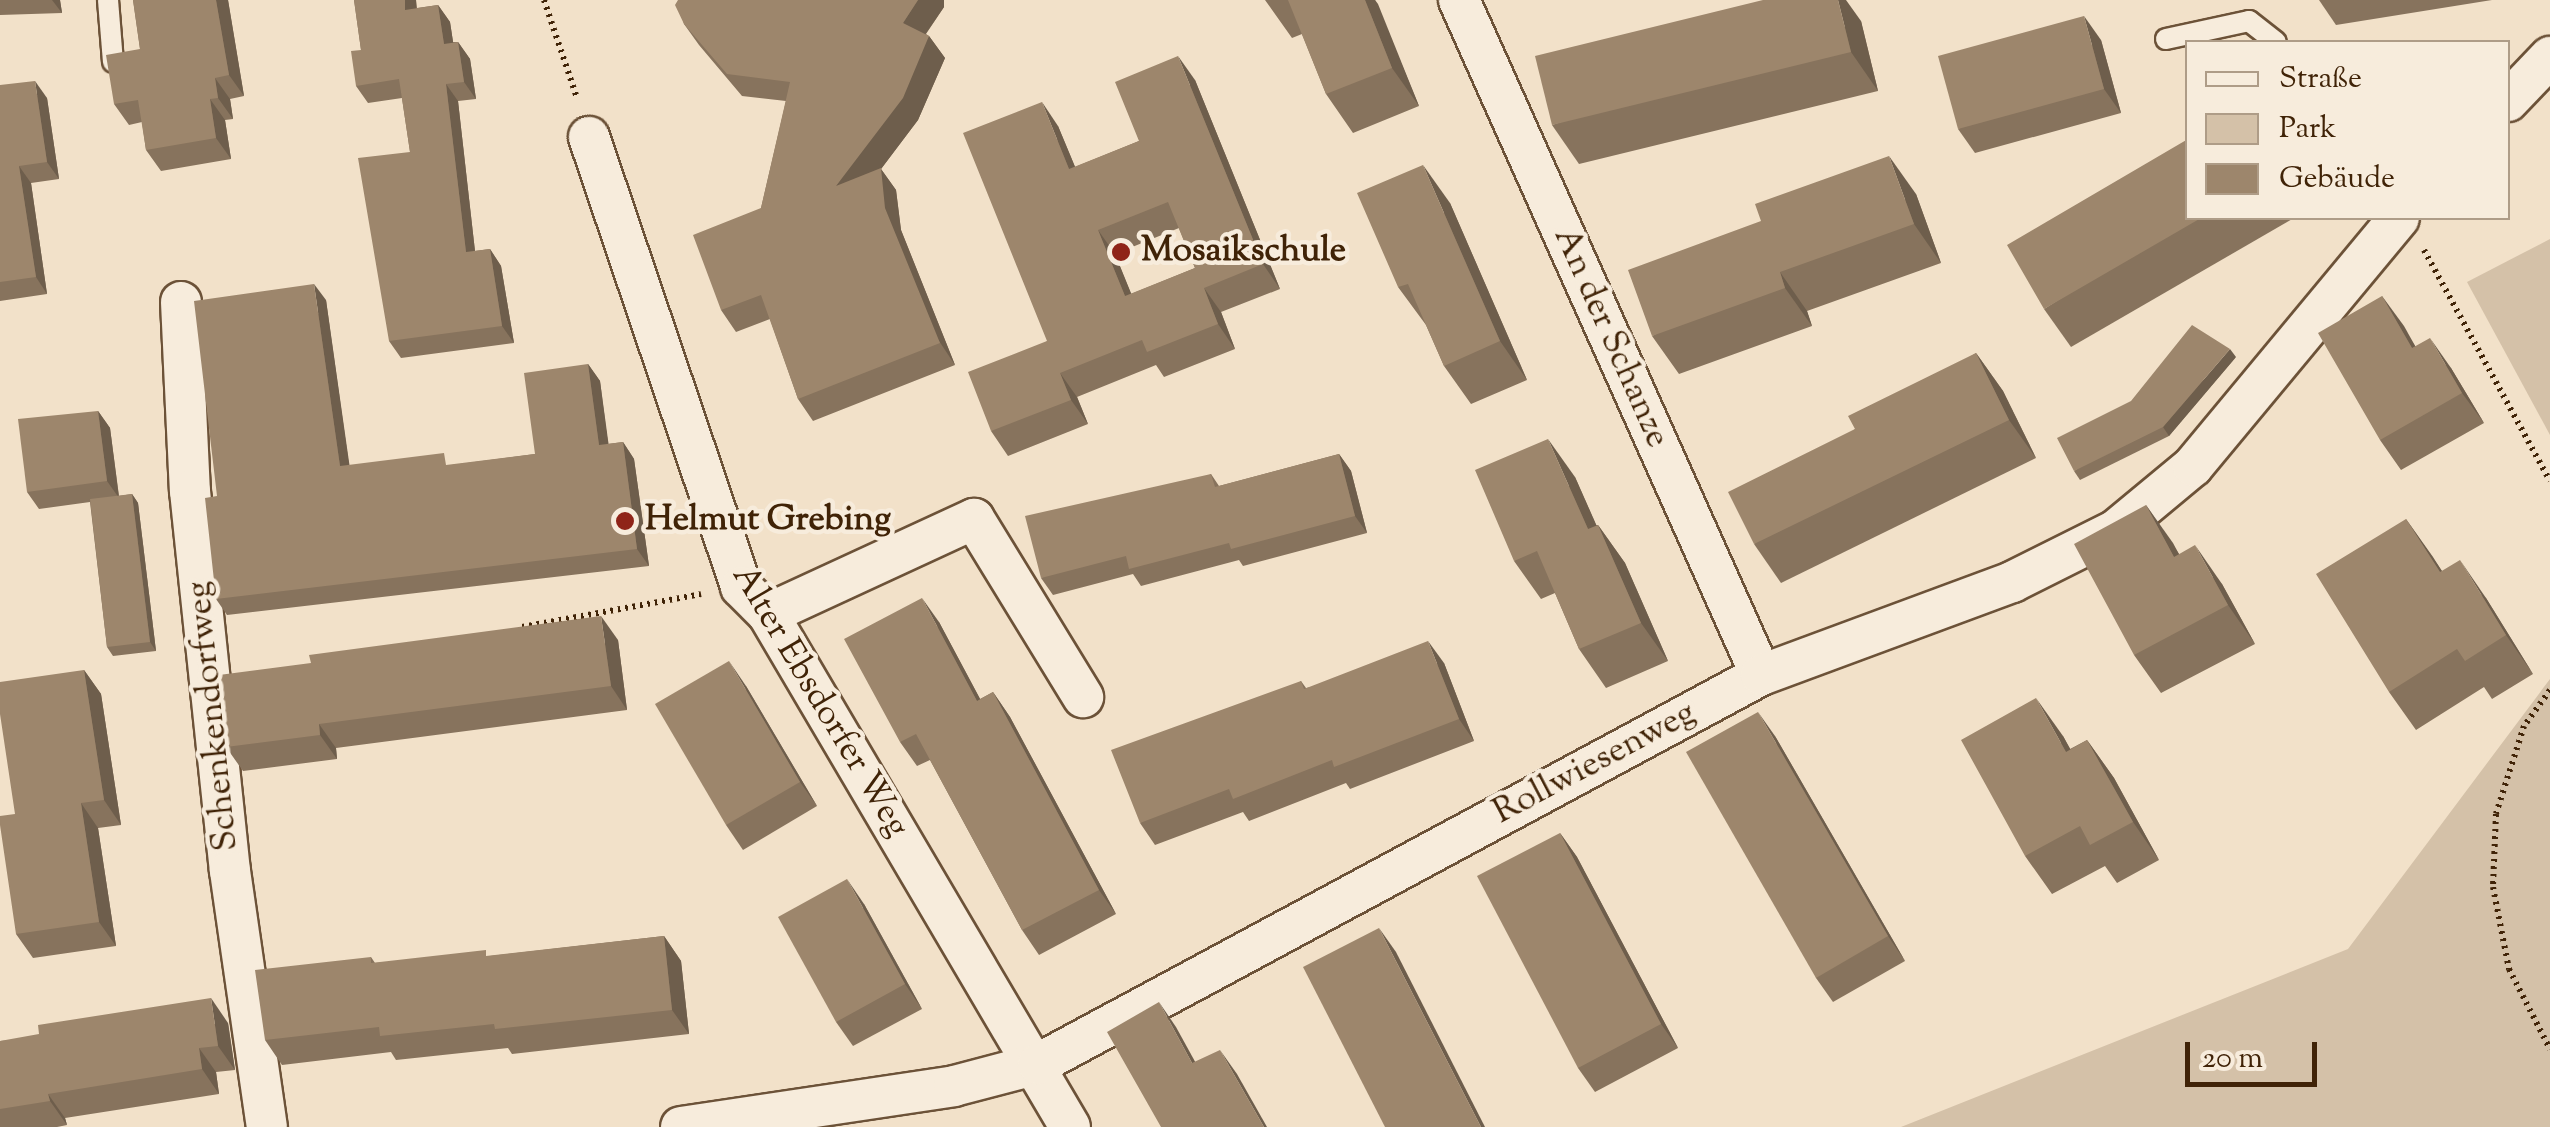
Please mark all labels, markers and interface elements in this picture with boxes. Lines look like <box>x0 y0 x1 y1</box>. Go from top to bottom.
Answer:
legend <box>2185 40 2510 220</box>
text: Straße <box>2279 58 2362 101</box>
text: Park <box>2279 108 2336 151</box>
text: Gebäude <box>2279 158 2395 201</box>
street label: An der Schanze <box>1543 222 1677 454</box>
place label: Mosaikschule <box>1141 231 1346 273</box>
marker: Mosaikschule <box>1110 241 1132 263</box>
place label: Helmut Grebing <box>645 500 891 542</box>
marker: Helmut Grebing <box>614 510 636 532</box>
street label: Alter Ebsdorfer Weg <box>721 558 917 846</box>
street label: Schenkendorfweg <box>179 579 249 853</box>
street label: Rollwiesenweg <box>1487 693 1703 835</box>
scale bar <box>2190 1022 2322 1084</box>
text: 20 m <box>2202 1038 2263 1081</box>

